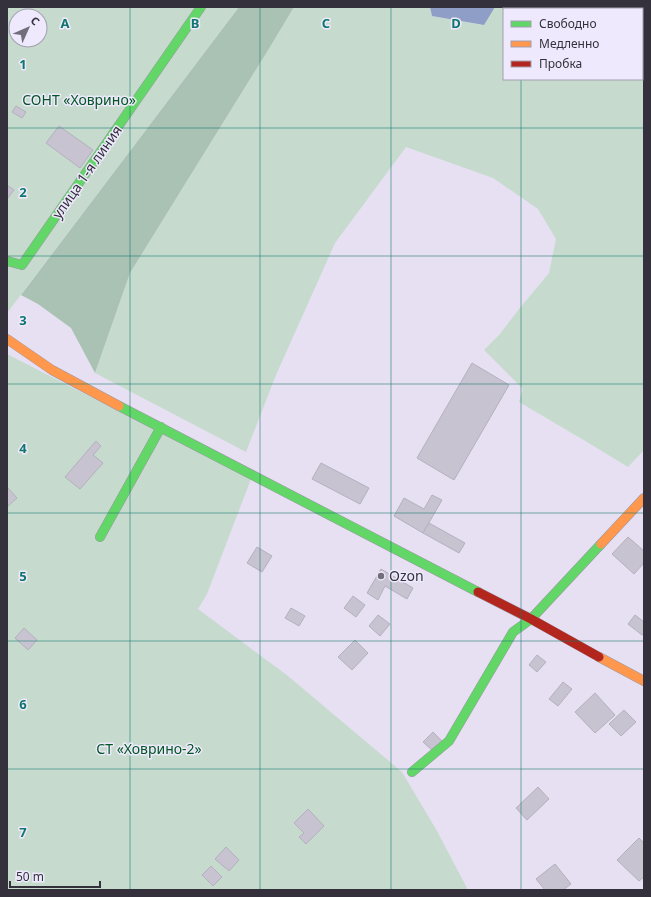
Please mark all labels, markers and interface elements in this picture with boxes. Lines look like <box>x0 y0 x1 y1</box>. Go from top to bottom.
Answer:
north arrow <box>8 8 48 48</box>
legend <box>503 8 643 80</box>
text: С <box>28 13 43 28</box>
text: A <box>61 14 70 32</box>
text: B <box>191 14 199 32</box>
text: C <box>322 14 330 32</box>
text: D <box>451 14 461 32</box>
text: Свободно <box>539 15 597 32</box>
text: Медленно <box>539 35 599 52</box>
text: 1 <box>19 55 27 73</box>
text: Пробка <box>539 55 582 72</box>
park label: СОНТ «Ховрино» <box>22 90 136 109</box>
street label: улица 1-я линия <box>47 121 126 222</box>
text: 2 <box>19 183 27 201</box>
text: 3 <box>19 311 27 329</box>
text: 4 <box>19 439 27 457</box>
place label: Ozon <box>389 566 424 585</box>
text: 5 <box>19 567 27 585</box>
marker: Ozon <box>376 571 386 581</box>
text: 6 <box>19 695 27 713</box>
park label: СТ «Ховрино-2» <box>96 739 202 758</box>
text: 7 <box>19 823 27 841</box>
scale bar <box>10 863 100 889</box>
text: 50 m <box>16 868 44 885</box>

